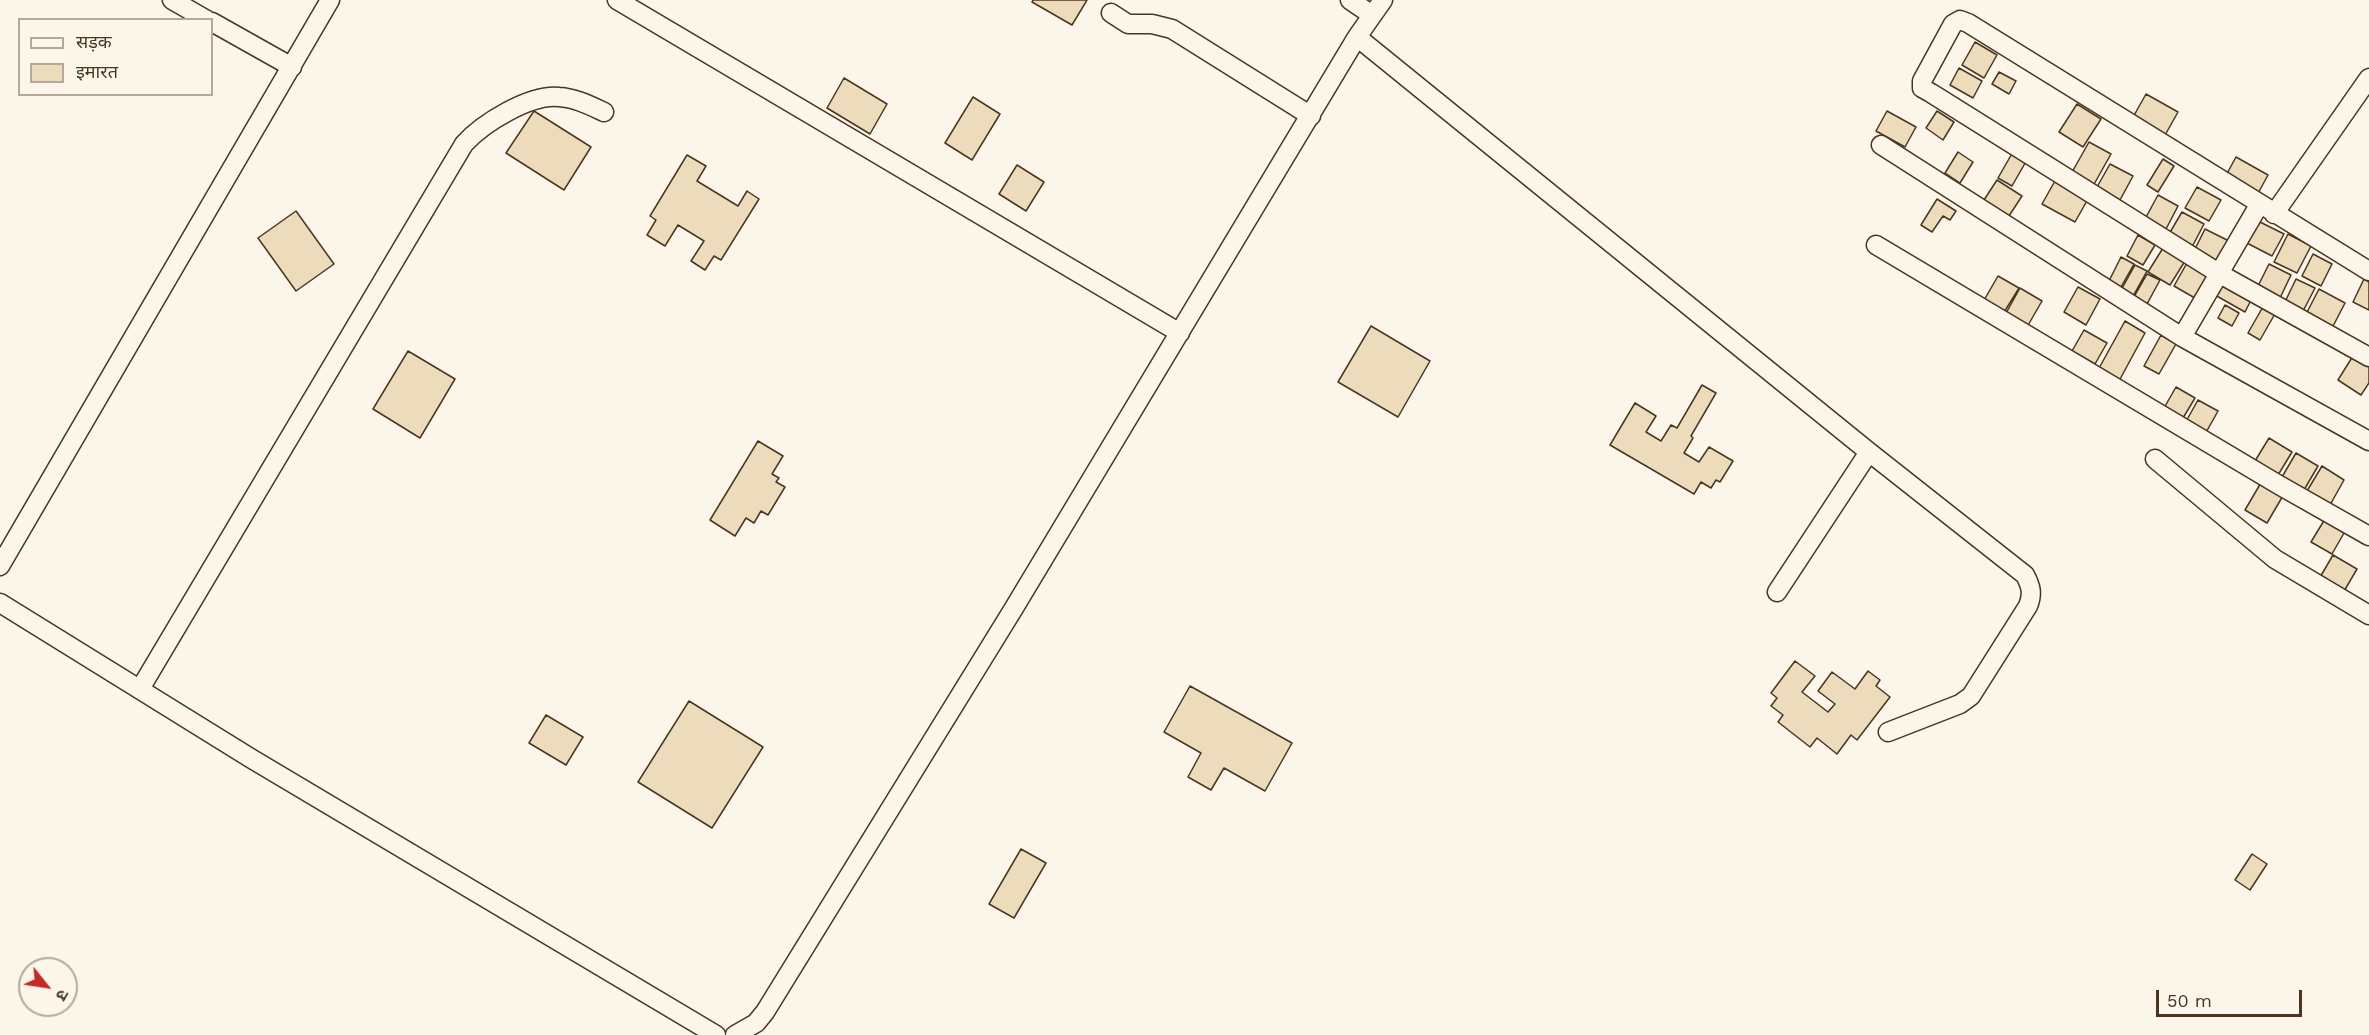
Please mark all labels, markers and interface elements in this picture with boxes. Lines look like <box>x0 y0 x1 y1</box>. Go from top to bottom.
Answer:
legend <box>18 18 213 96</box>
text: सड़क <box>76 31 112 52</box>
text: इमारत <box>76 61 118 82</box>
north arrow <box>18 957 78 1017</box>
scale bar <box>2159 978 2304 1016</box>
text: उ <box>52 986 73 1004</box>
text: 50 m <box>2167 990 2212 1011</box>

